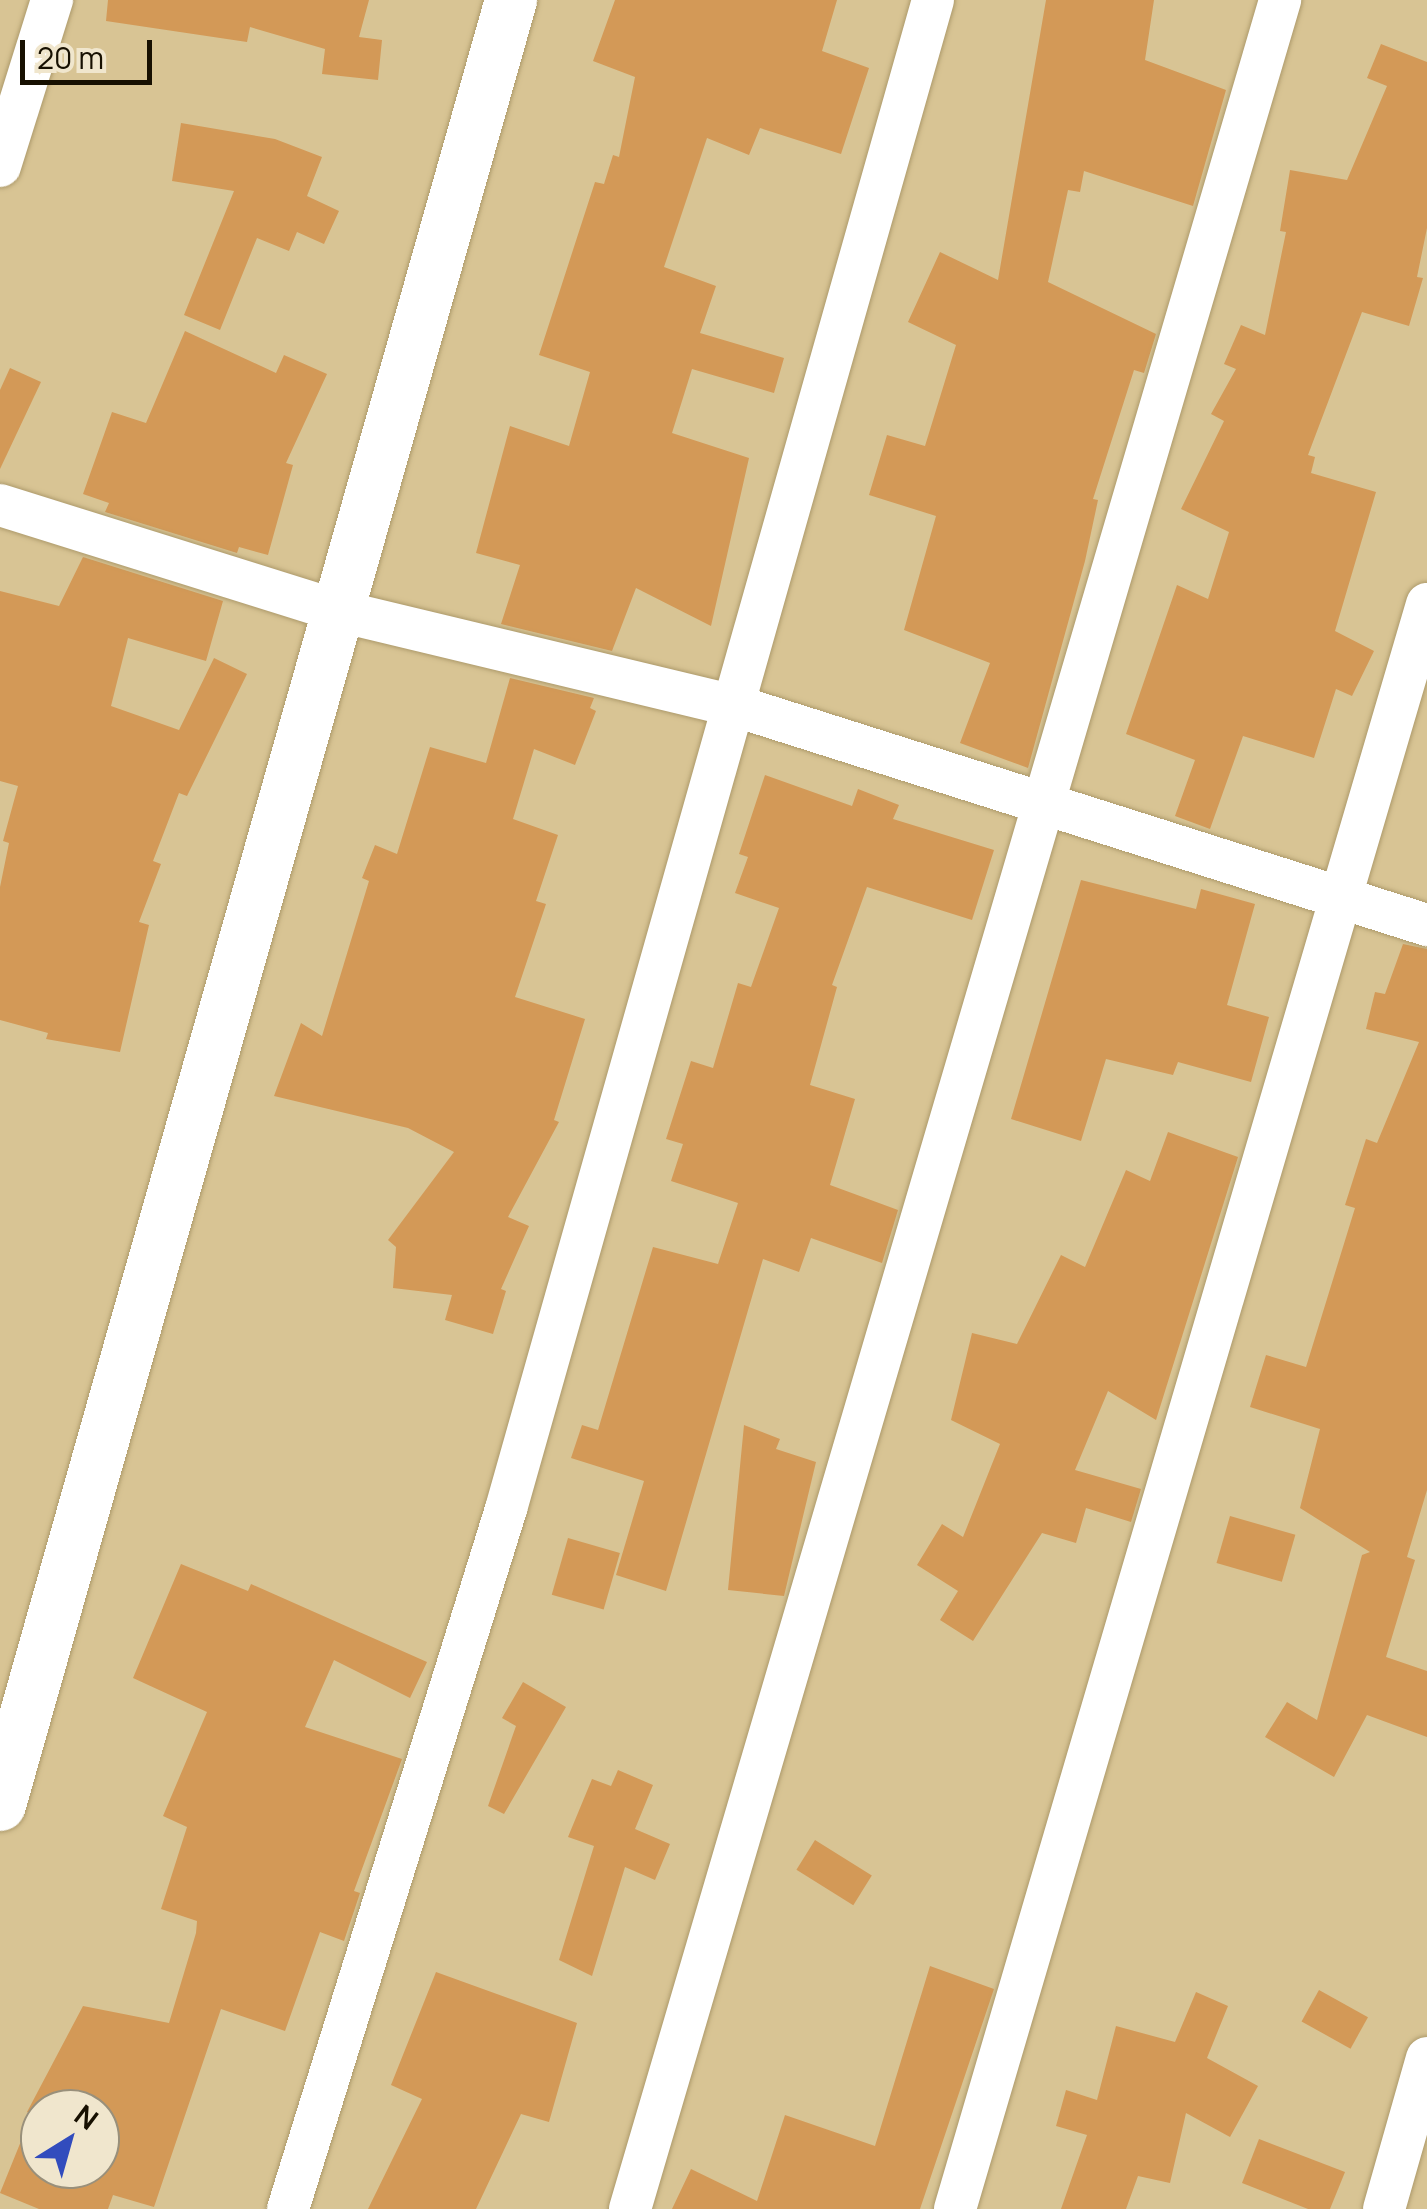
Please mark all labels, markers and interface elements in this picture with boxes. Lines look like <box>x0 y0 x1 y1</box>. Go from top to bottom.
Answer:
scale bar <box>25 20 158 82</box>
text: 20 m <box>37 37 104 78</box>
north arrow <box>20 2089 120 2189</box>
text: N <box>67 2095 106 2138</box>

